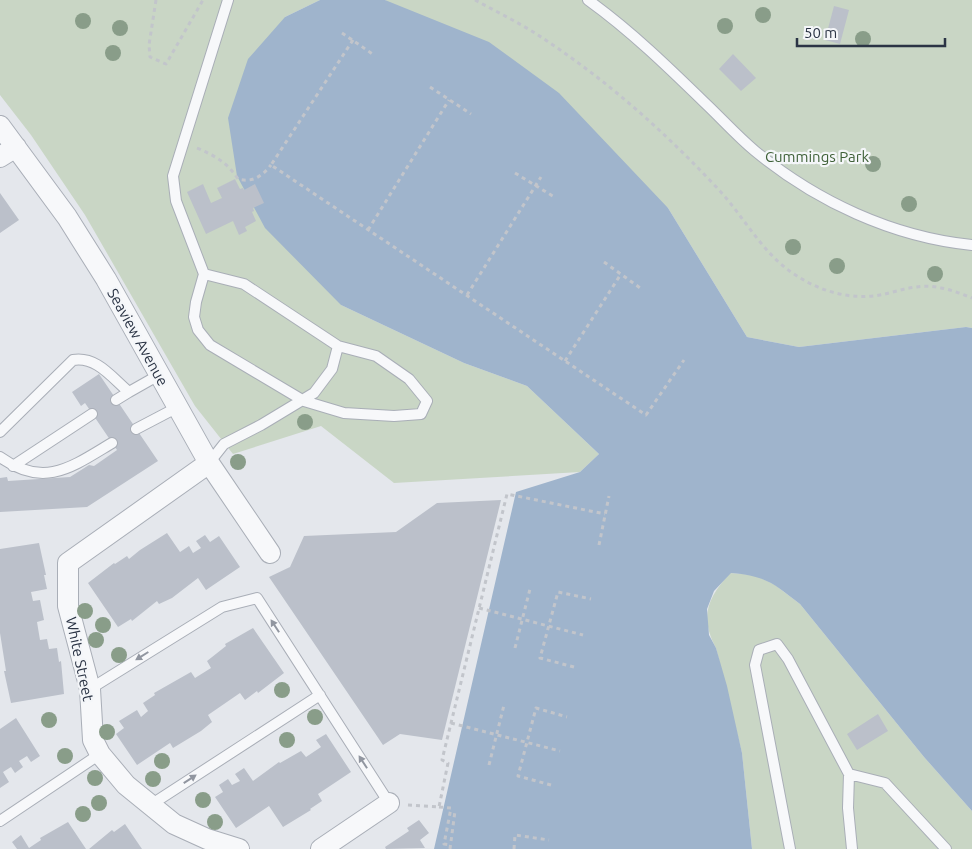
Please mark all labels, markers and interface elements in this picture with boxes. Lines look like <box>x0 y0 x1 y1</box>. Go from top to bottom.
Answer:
scale bar <box>797 15 944 47</box>
text: 50 m <box>804 24 837 41</box>
park label: Cummings Park <box>765 148 869 165</box>
street label: Seaview Avenue <box>104 285 172 389</box>
street label: White Street <box>63 615 97 703</box>
one-way arrow <box>270 619 279 632</box>
one-way arrow <box>136 652 149 661</box>
one-way arrow <box>358 756 368 769</box>
one-way arrow <box>183 774 197 784</box>

